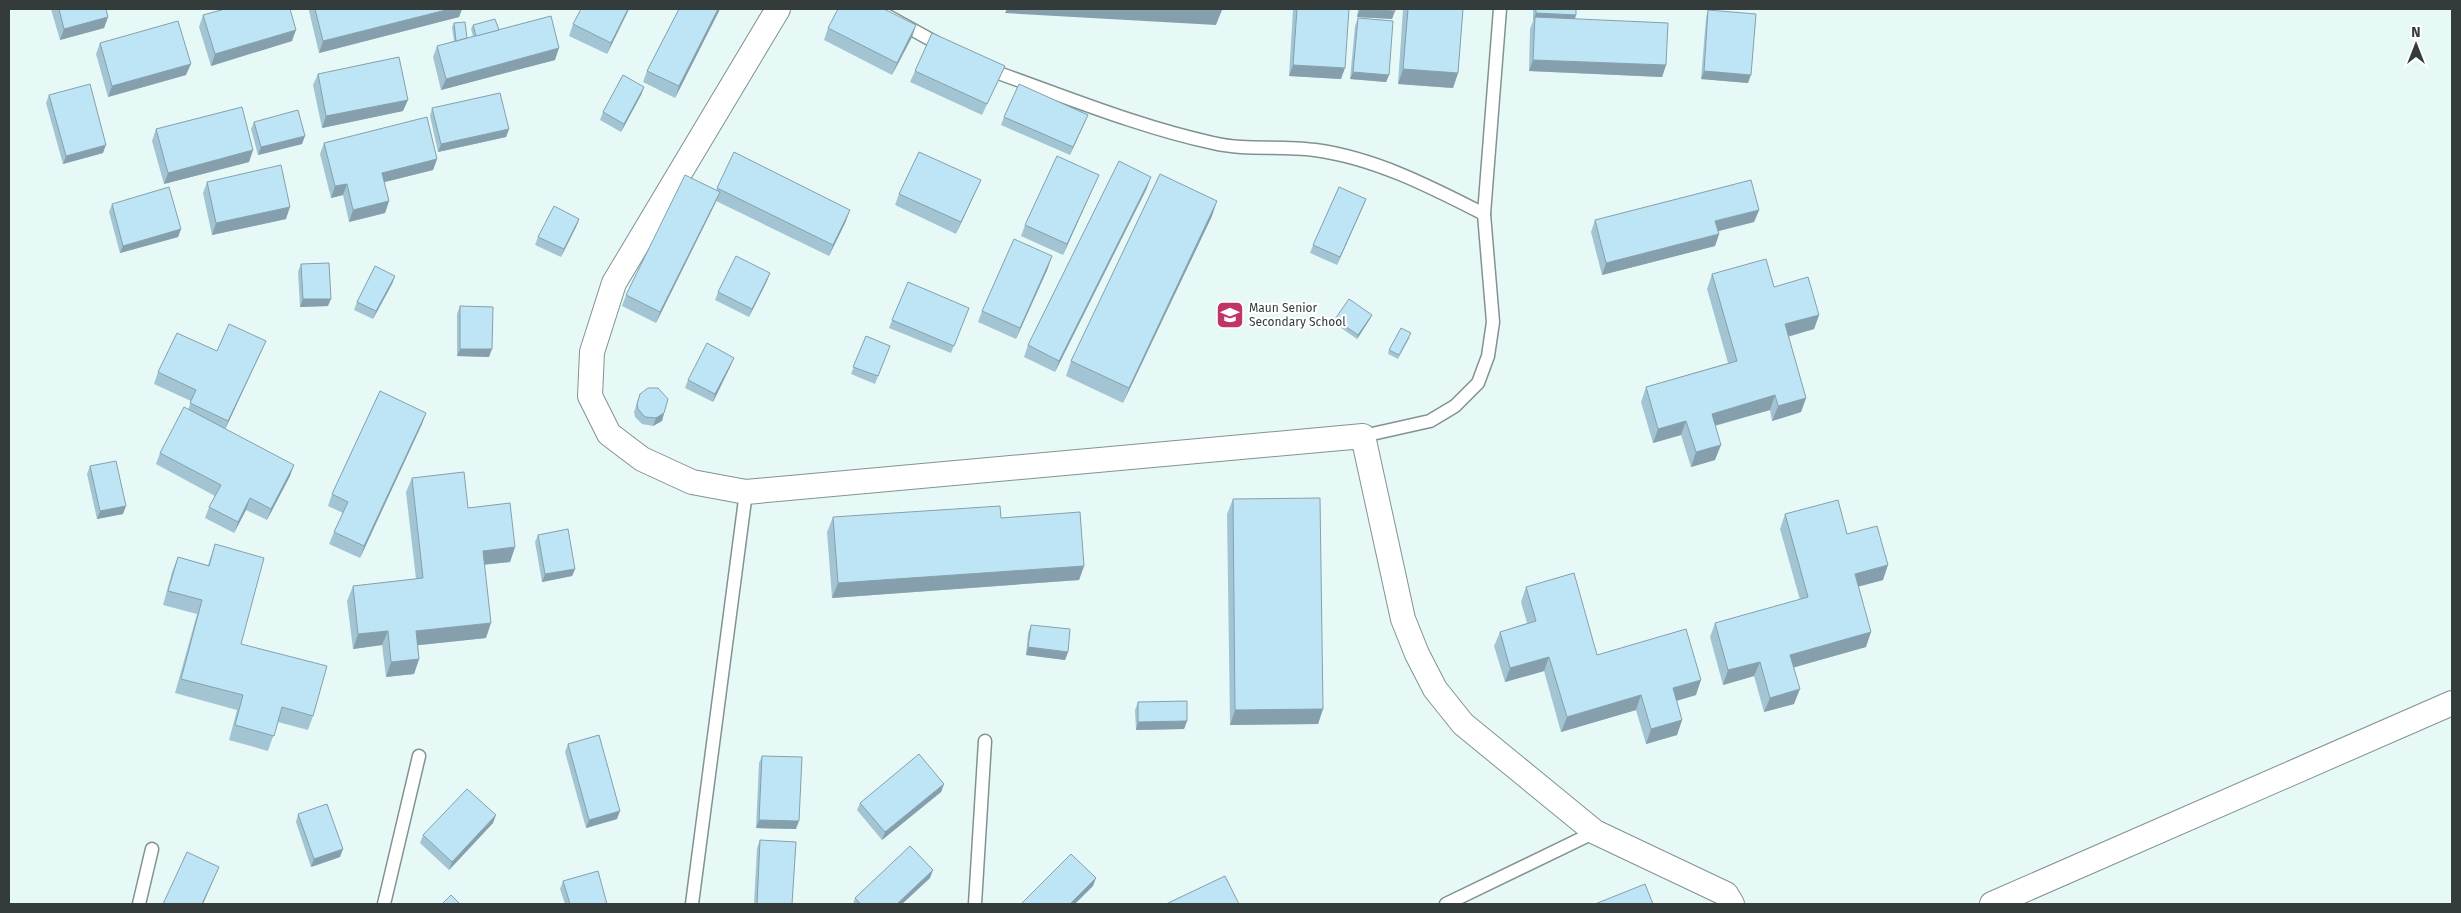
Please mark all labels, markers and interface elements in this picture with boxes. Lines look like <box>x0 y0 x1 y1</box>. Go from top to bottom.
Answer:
north arrow <box>2391 20 2441 70</box>
text: N <box>2411 24 2421 41</box>
school or university icon: Maun Senior Secondary School <box>1215 300 1245 330</box>
place label: Maun Senior Secondary School <box>1249 301 1346 329</box>

